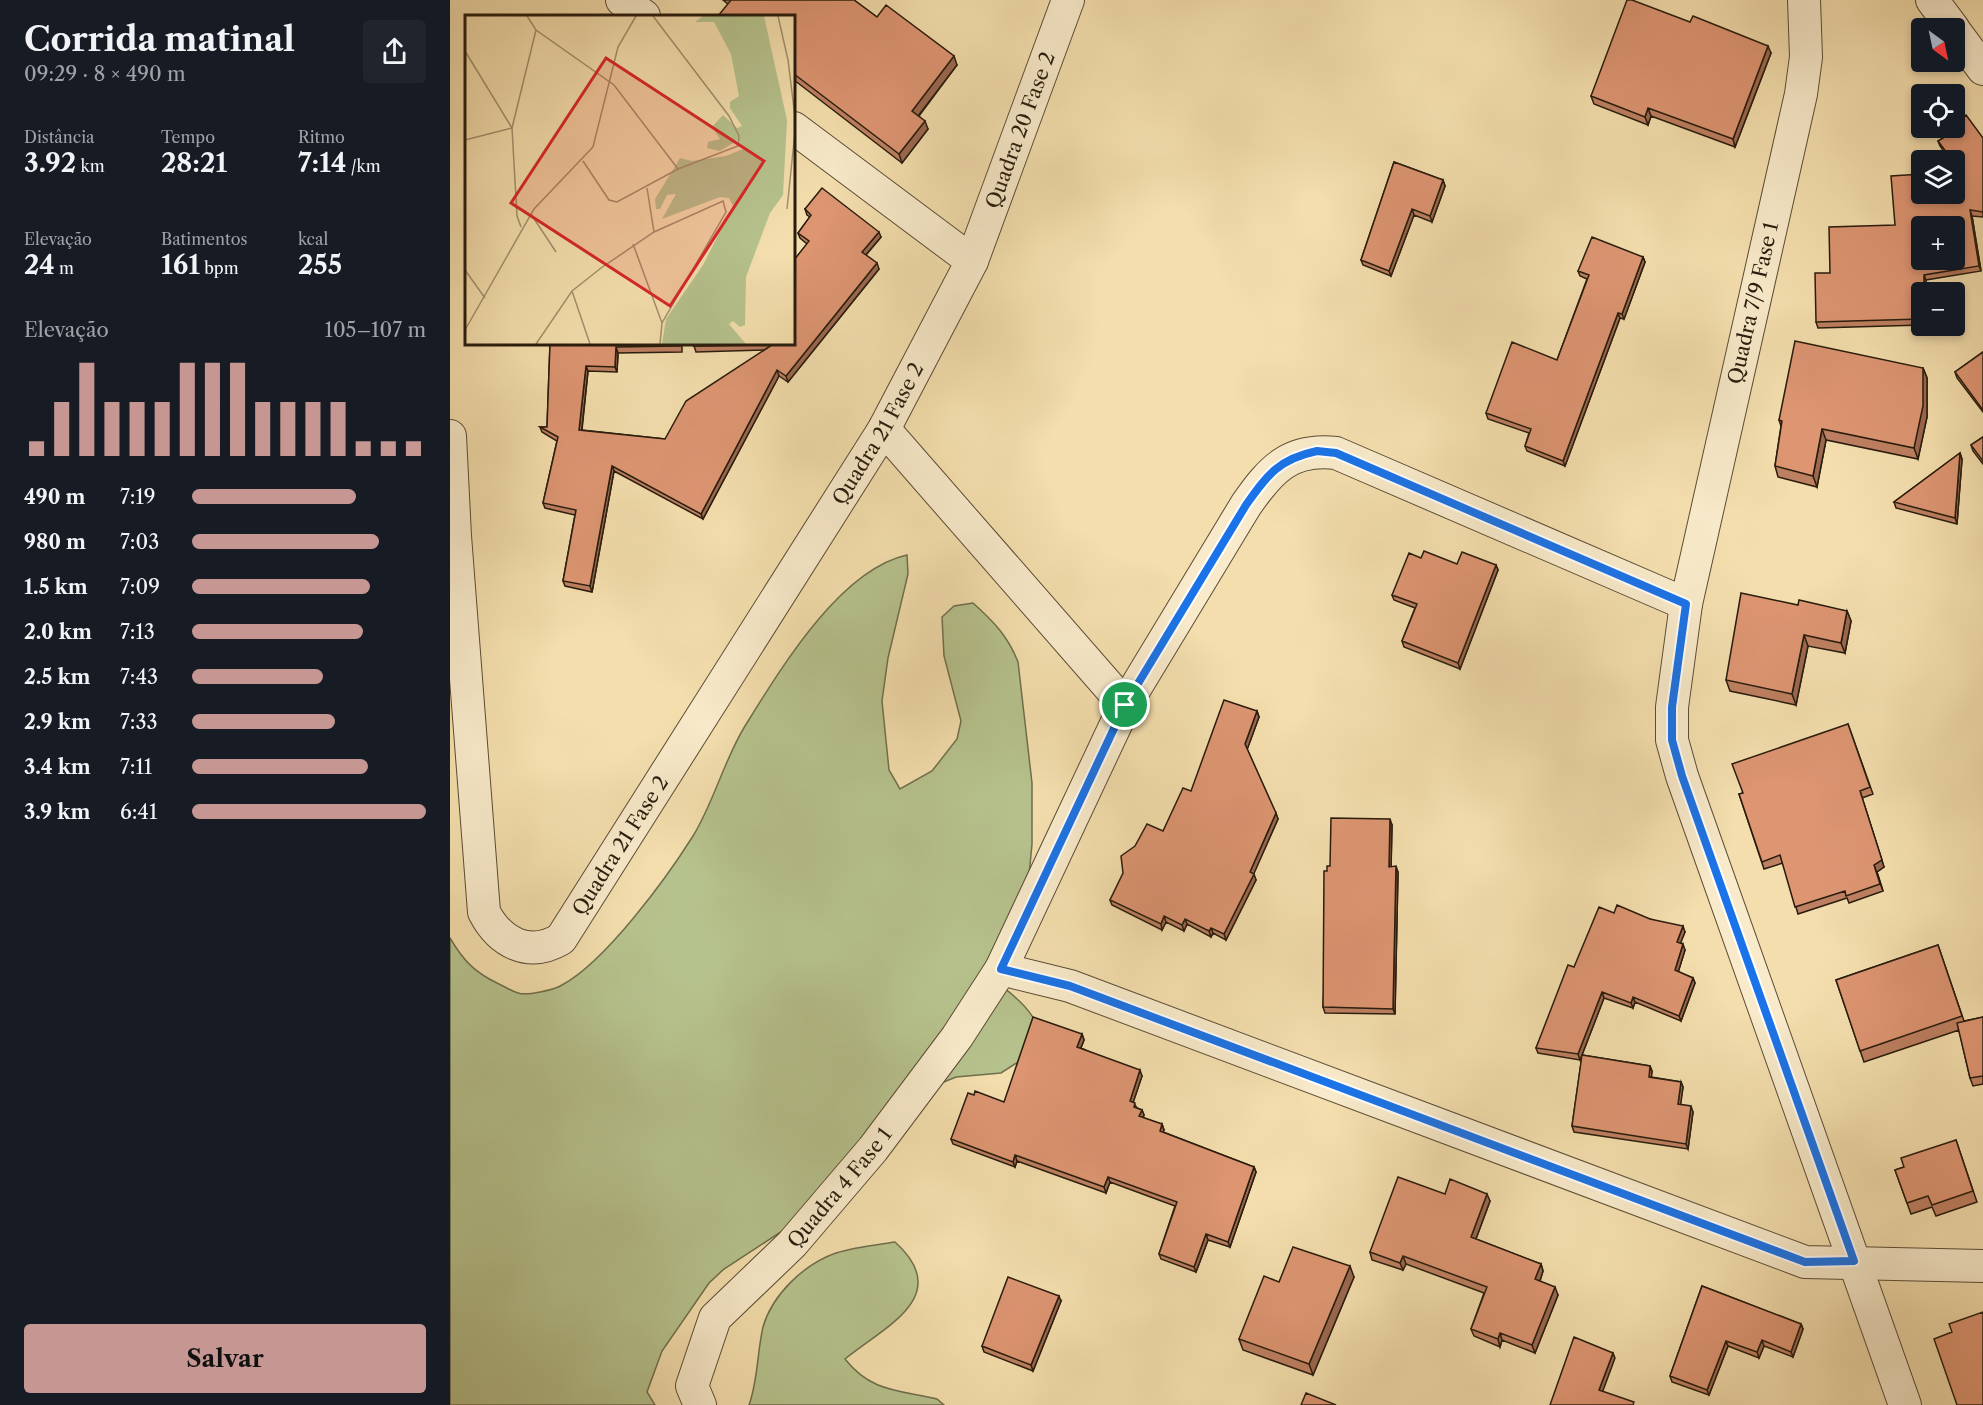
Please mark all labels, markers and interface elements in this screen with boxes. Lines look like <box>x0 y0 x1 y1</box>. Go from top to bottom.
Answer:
inset map <box>465 15 795 345</box>
north arrow <box>1911 18 1965 72</box>
map controls <box>1911 18 1965 336</box>
text: Corrida matinal <box>24 19 295 60</box>
button: share <box>363 20 426 83</box>
street label: Quadra 20 Fase 2 <box>980 49 1060 212</box>
text: 09:29 · 8 × 490 m <box>24 62 186 86</box>
button: locate <box>1911 84 1965 138</box>
text: Distância <box>24 127 95 147</box>
text: Tempo <box>161 127 215 147</box>
text: Ritmo <box>298 127 345 147</box>
text: 3.92 <box>24 147 76 179</box>
text: 28:21 <box>161 147 227 179</box>
text: 7:14 <box>298 147 346 179</box>
button: layers <box>1911 150 1965 204</box>
text: km <box>76 156 105 176</box>
text: /km <box>346 156 381 176</box>
button: + <box>1911 216 1965 270</box>
street label: Quadra 7/9 Fase 1 <box>1723 219 1783 386</box>
text: Elevação <box>24 229 92 249</box>
text: Batimentos <box>161 229 247 249</box>
text: kcal <box>298 229 328 249</box>
text: 24 <box>24 249 55 281</box>
text: 161 <box>161 249 200 281</box>
text: 255 <box>298 249 342 281</box>
text: m <box>55 258 74 278</box>
text: bpm <box>200 258 239 278</box>
button: − <box>1911 282 1965 336</box>
text: Elevação <box>24 318 109 342</box>
text: 105–107 m <box>325 318 426 342</box>
street label: Quadra 21 Fase 2 <box>827 359 929 509</box>
text: 490 m <box>24 485 85 509</box>
text: 7:19 <box>120 485 156 509</box>
text: 980 m <box>24 530 86 554</box>
text: 7:03 <box>120 530 159 554</box>
text: 1.5 km <box>24 575 88 599</box>
text: 7:09 <box>120 575 160 599</box>
text: 2.0 km <box>24 620 92 644</box>
text: 7:13 <box>120 620 155 644</box>
text: 2.5 km <box>24 665 91 689</box>
text: 7:43 <box>120 665 158 689</box>
pin <box>1099 679 1150 730</box>
icon: arrive <box>1108 688 1141 721</box>
text: 2.9 km <box>24 710 91 734</box>
text: 7:33 <box>120 710 157 734</box>
text: 3.4 km <box>24 755 91 779</box>
text: 7:11 <box>120 755 152 779</box>
street label: Quadra 21 Fase 2 <box>567 771 673 920</box>
text: 3.9 km <box>24 800 90 824</box>
text: 6:41 <box>120 800 157 824</box>
street label: Quadra 4 Fase 1 <box>782 1123 897 1252</box>
button: Salvar <box>24 1324 426 1393</box>

